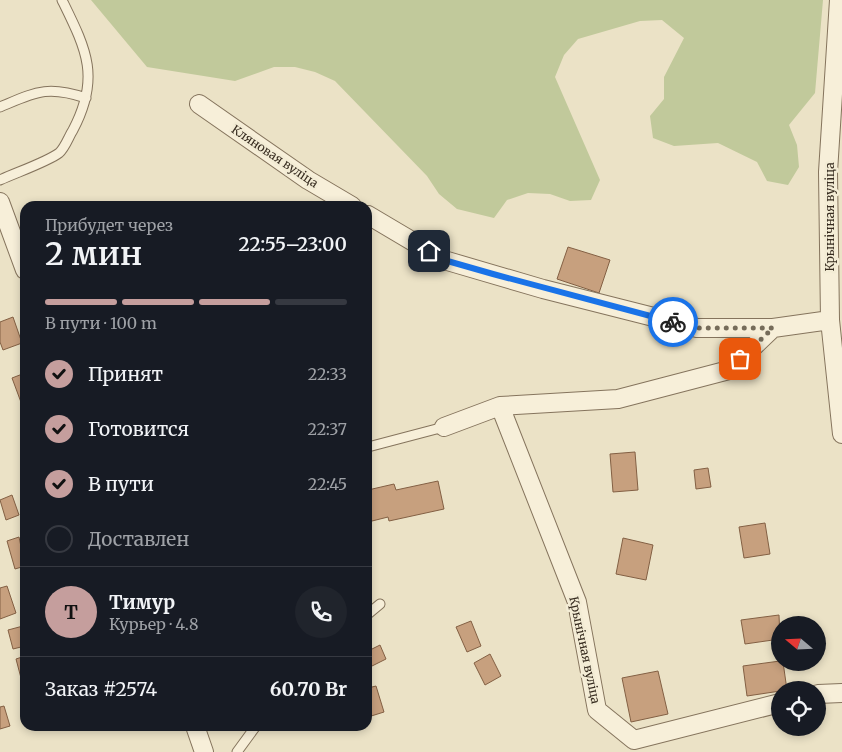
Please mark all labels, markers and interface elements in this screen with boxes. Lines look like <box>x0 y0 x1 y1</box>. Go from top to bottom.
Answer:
street label: Кляновая вуліца <box>229 121 322 191</box>
street label: Крынічная вуліца <box>822 162 837 272</box>
text: Прибудет через <box>45 215 173 235</box>
pin <box>408 230 450 272</box>
text: 22:55–23:00 <box>239 232 347 256</box>
text: 2 мин <box>45 234 142 274</box>
icon: home <box>415 237 443 265</box>
courier <box>648 297 698 347</box>
icon: bike <box>659 308 687 336</box>
text: В пути · 100 m <box>45 313 157 333</box>
pin <box>719 338 761 380</box>
icon: bag <box>726 345 754 373</box>
icon: check <box>45 360 73 388</box>
text: Принят <box>88 362 163 386</box>
text: 22:33 <box>308 364 347 384</box>
icon: check <box>45 415 73 443</box>
text: Готовится <box>88 417 189 441</box>
text: 22:37 <box>308 419 347 439</box>
icon: check <box>45 470 73 498</box>
text: В пути <box>88 472 154 496</box>
text: 22:45 <box>308 474 347 494</box>
text: Доставлен <box>88 527 189 551</box>
button: phone <box>295 586 347 638</box>
text: Тимур <box>109 590 175 614</box>
street label: Крынічная вуліца <box>566 595 604 706</box>
text: Т <box>64 600 78 624</box>
text: Курьер · 4.8 <box>109 614 198 634</box>
north arrow <box>771 616 826 671</box>
map controls <box>771 616 826 736</box>
text: Заказ #2574 <box>45 677 157 701</box>
text: 60.70 Br <box>270 677 347 701</box>
button: locate <box>771 681 826 736</box>

